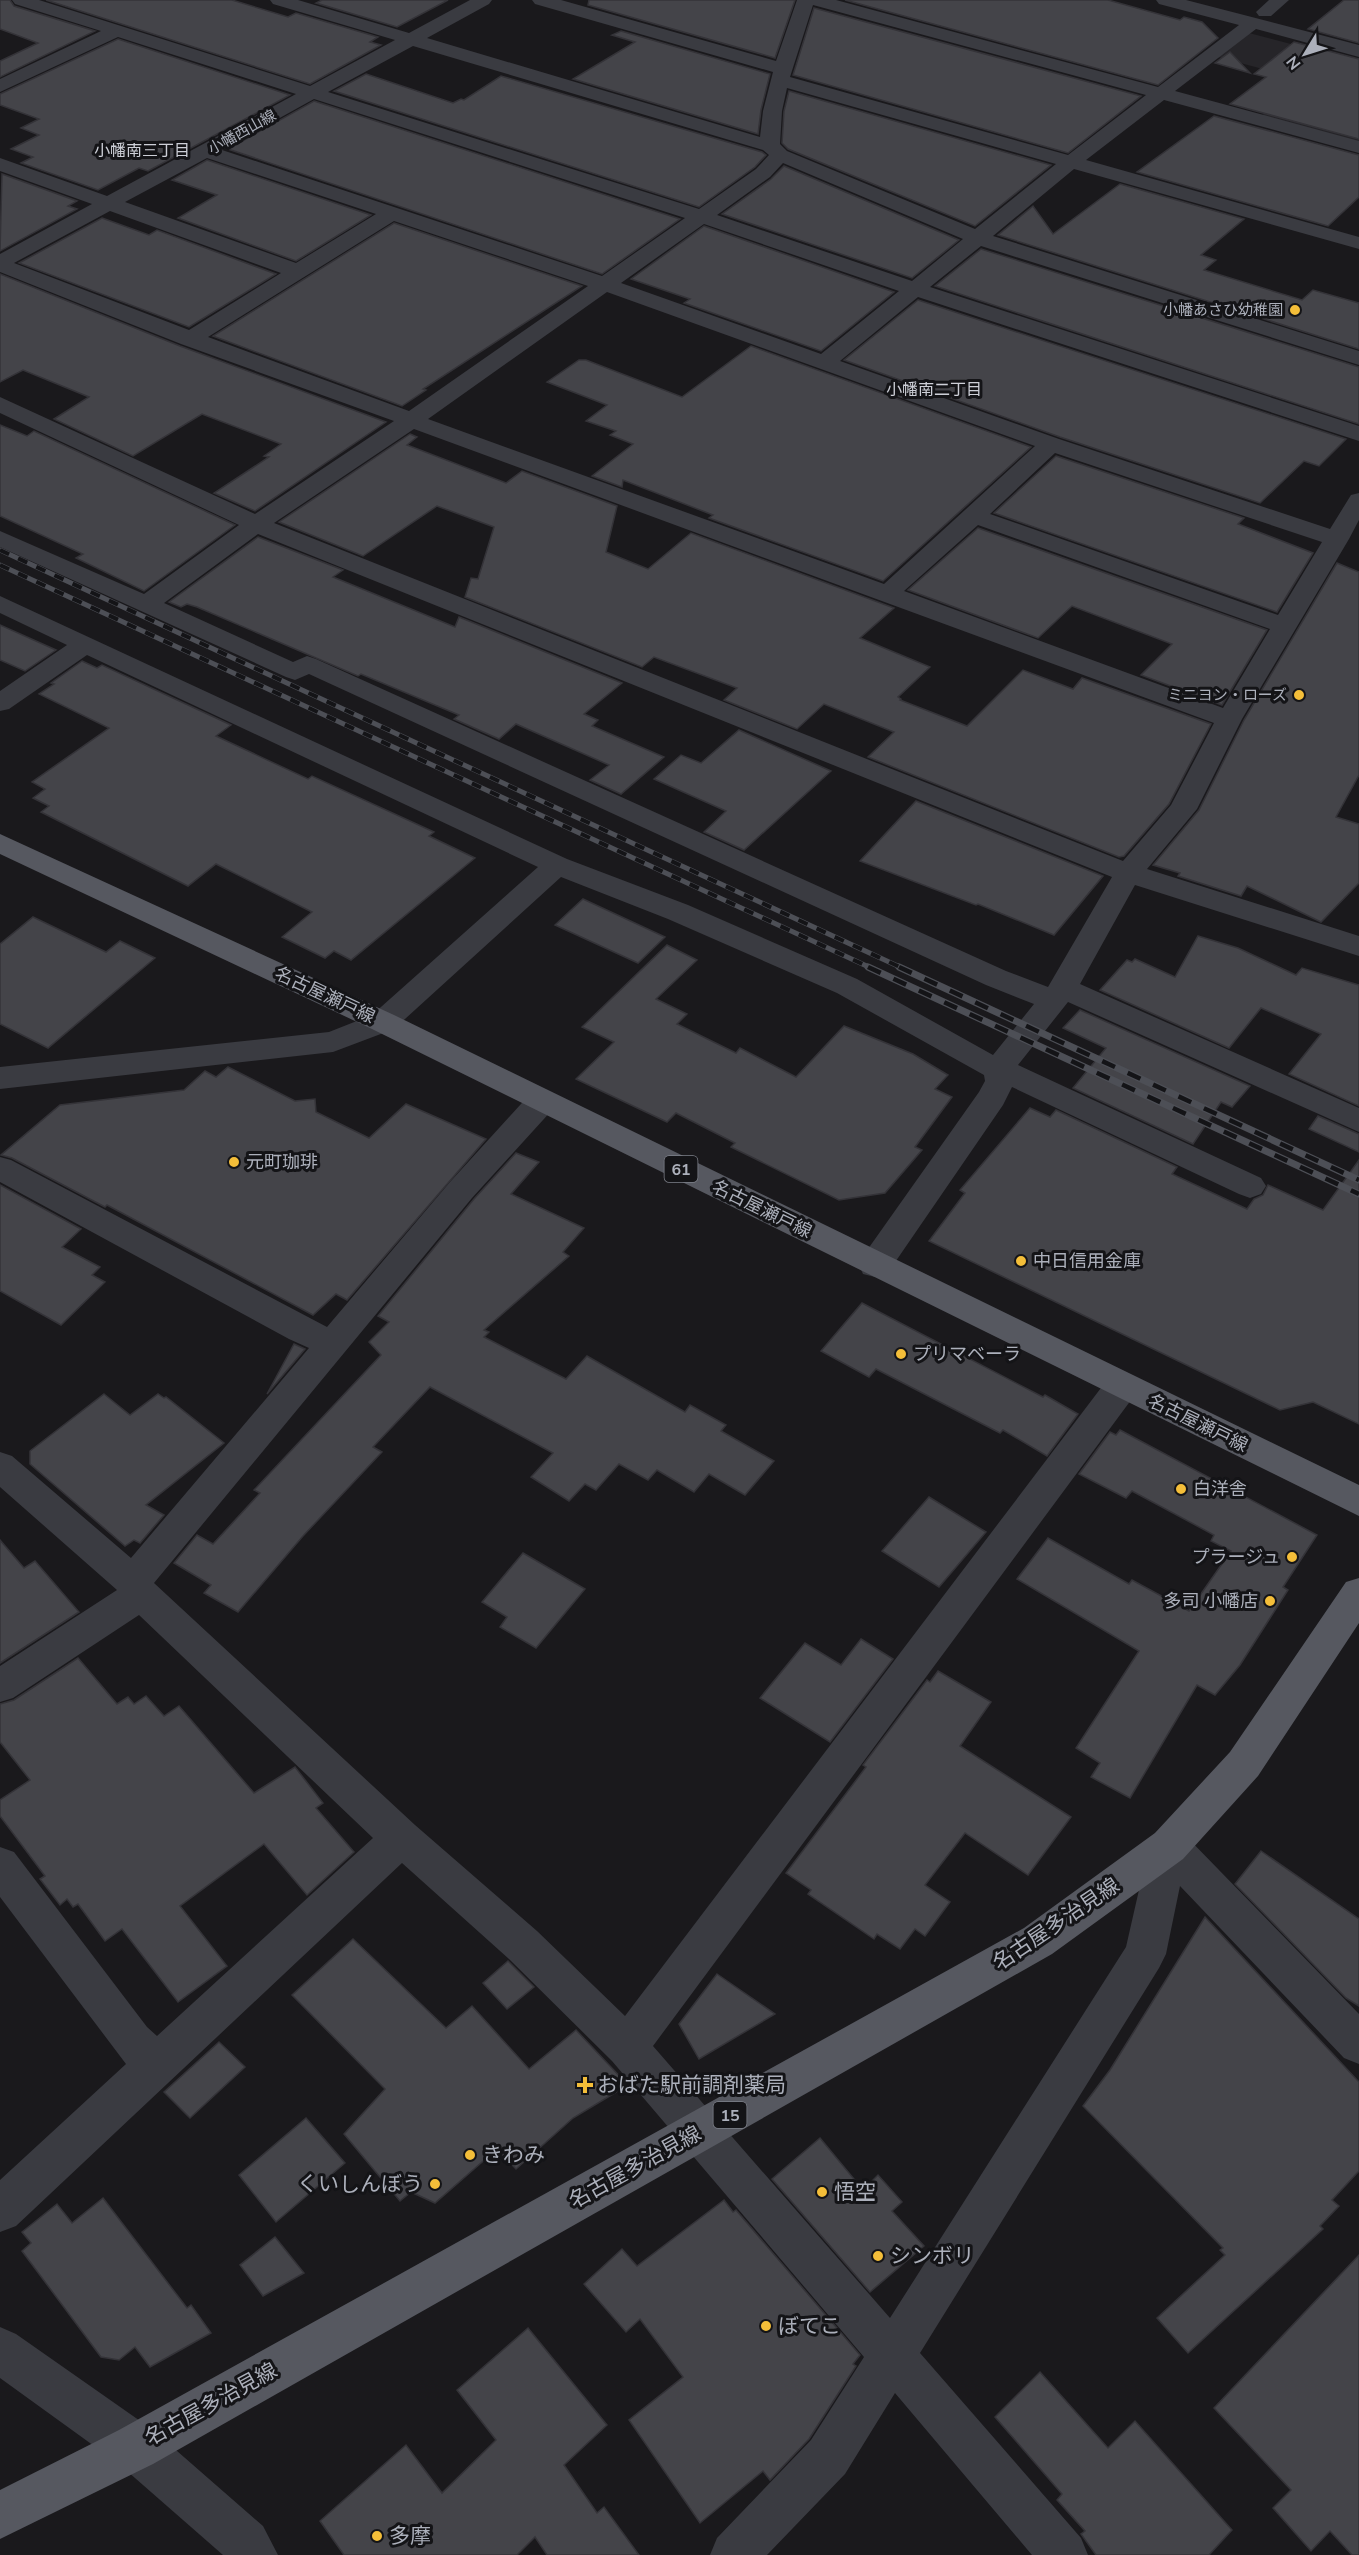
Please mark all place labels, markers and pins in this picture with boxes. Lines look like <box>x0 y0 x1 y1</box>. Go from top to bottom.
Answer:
place label: 小幡あさひ幼稚園 <box>1163 300 1283 320</box>
marker: 小幡あさひ幼稚園 <box>1288 303 1302 317</box>
place label: ミニヨン・ローズ <box>1168 685 1287 705</box>
marker: ミニヨン・ローズ <box>1292 688 1306 702</box>
place label: 元町珈琲 <box>246 1150 318 1174</box>
marker: 元町珈琲 <box>227 1155 241 1169</box>
place label: 中日信用金庫 <box>1033 1249 1141 1273</box>
marker: 中日信用金庫 <box>1014 1254 1028 1268</box>
place label: プリマベーラ <box>913 1342 1021 1366</box>
marker: プリマベーラ <box>894 1347 908 1361</box>
place label: 白洋舎 <box>1193 1477 1247 1501</box>
marker: 白洋舎 <box>1174 1482 1188 1496</box>
place label: プラージュ <box>1192 1545 1280 1569</box>
marker: プラージュ <box>1285 1550 1299 1564</box>
place label: 多司 小幡店 <box>1163 1589 1258 1613</box>
marker: 多司 小幡店 <box>1263 1594 1277 1608</box>
place label: おばた駅前調剤薬局 <box>597 2071 786 2099</box>
marker: おばた駅前調剤薬局 <box>578 2078 592 2092</box>
place label: きわみ <box>482 2141 545 2169</box>
marker: きわみ <box>463 2148 477 2162</box>
place label: くいしんぼう <box>297 2170 423 2198</box>
marker: くいしんぼう <box>428 2177 442 2191</box>
place label: 悟空 <box>834 2178 876 2206</box>
marker: 悟空 <box>815 2185 829 2199</box>
place label: シンボリ <box>890 2242 974 2270</box>
marker: シンボリ <box>871 2249 885 2263</box>
place label: ぼてこ <box>778 2312 841 2340</box>
marker: ぼてこ <box>759 2319 773 2333</box>
place label: 多摩 <box>389 2522 431 2550</box>
marker: 多摩 <box>370 2529 384 2543</box>

